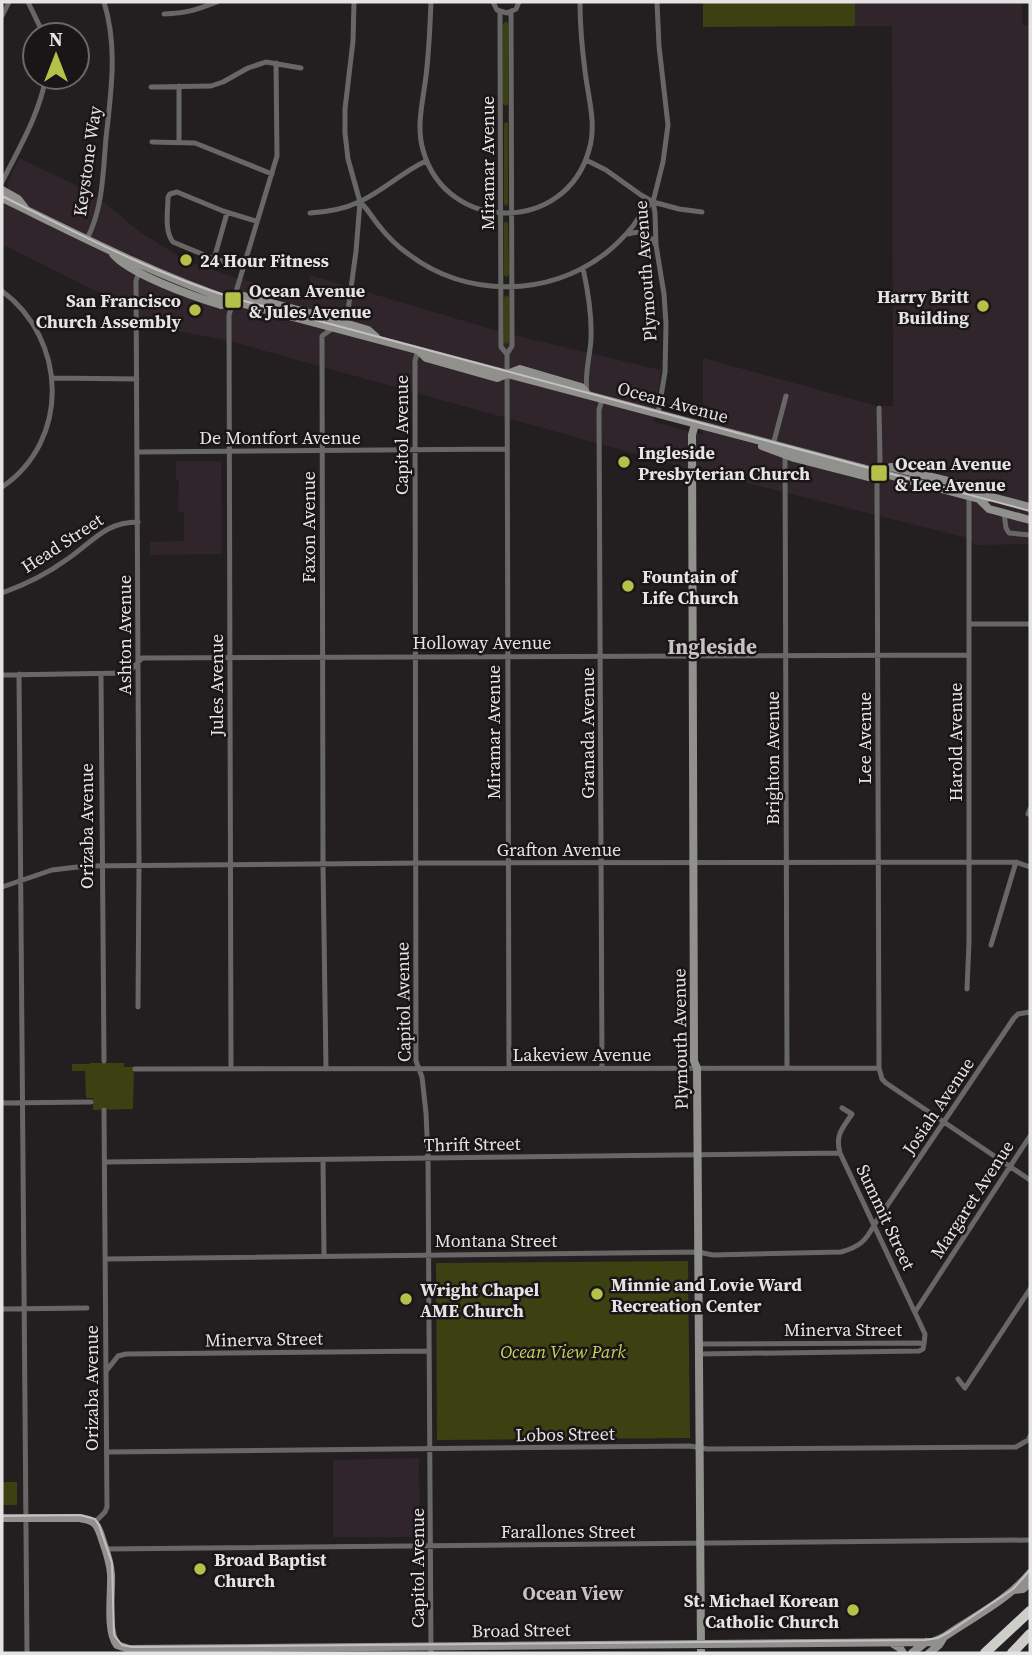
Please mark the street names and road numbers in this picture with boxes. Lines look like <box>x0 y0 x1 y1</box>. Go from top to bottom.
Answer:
street label: Miramar Avenue <box>475 96 500 230</box>
street label: Keystone Way <box>67 103 107 218</box>
street label: Plymouth Avenue <box>628 200 662 342</box>
street label: Capitol Avenue <box>389 375 414 495</box>
street label: Ocean Avenue <box>615 375 731 429</box>
street label: De Montfort Avenue <box>199 425 361 450</box>
street label: Faxon Avenue <box>296 471 321 583</box>
street label: Head Street <box>16 507 108 579</box>
street label: Ashton Avenue <box>112 575 137 695</box>
street label: Holloway Avenue <box>412 630 552 655</box>
street label: Jules Avenue <box>204 634 229 737</box>
street label: Miramar Avenue <box>481 665 506 799</box>
street label: Granada Avenue <box>575 667 600 799</box>
street label: Harold Avenue <box>943 683 968 801</box>
street label: Brighton Avenue <box>760 691 785 825</box>
street label: Lee Avenue <box>852 692 877 784</box>
street label: Orizaba Avenue <box>74 763 99 889</box>
street label: Grafton Avenue <box>497 837 621 862</box>
street label: Capitol Avenue <box>389 942 417 1062</box>
street label: Plymouth Avenue <box>666 968 694 1110</box>
street label: Lakeview Avenue <box>513 1042 651 1067</box>
street label: Josiah Avenue <box>896 1052 980 1161</box>
street label: Thrift Street <box>423 1131 521 1157</box>
street label: Margaret Avenue <box>924 1135 1020 1263</box>
street label: Summit Street <box>851 1160 921 1274</box>
street label: Montana Street <box>435 1228 557 1253</box>
street label: Minerva Street <box>784 1317 902 1342</box>
street label: Orizaba Avenue <box>79 1325 104 1451</box>
street label: Minerva Street <box>205 1325 323 1353</box>
street label: Lobos Street <box>515 1421 615 1447</box>
street label: Capitol Avenue <box>405 1508 430 1628</box>
street label: Farallones Street <box>501 1519 635 1544</box>
street label: Broad Street <box>471 1617 571 1643</box>

